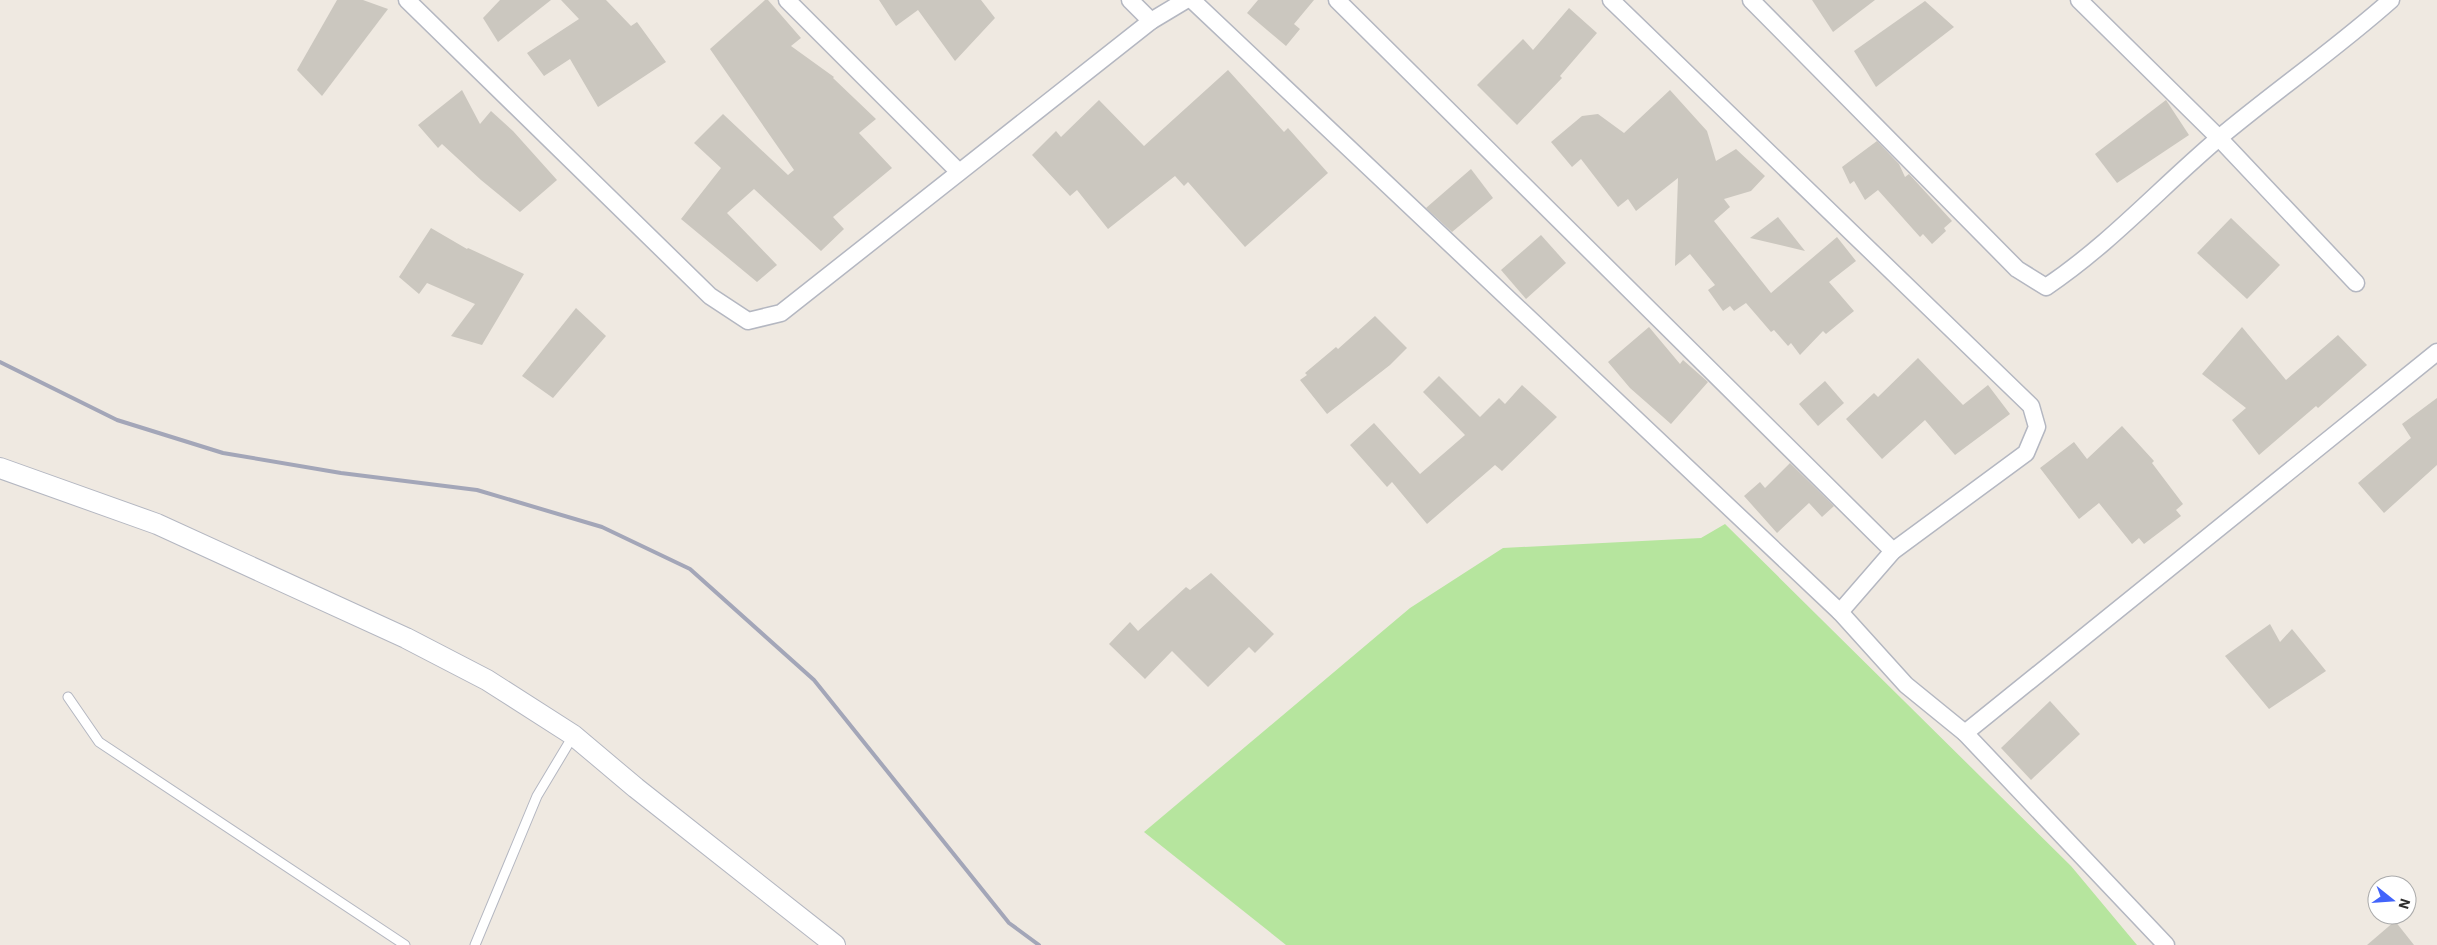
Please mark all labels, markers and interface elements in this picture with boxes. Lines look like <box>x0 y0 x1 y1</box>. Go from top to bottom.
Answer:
north arrow <box>2367 875 2417 925</box>
text: N <box>2394 896 2415 911</box>

